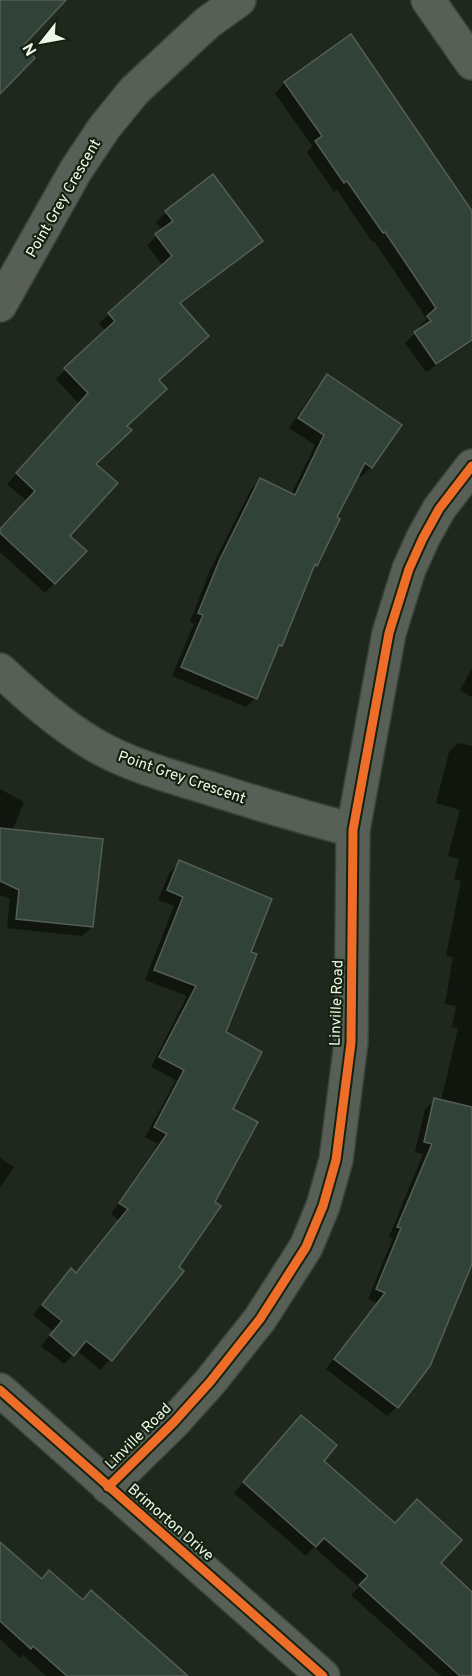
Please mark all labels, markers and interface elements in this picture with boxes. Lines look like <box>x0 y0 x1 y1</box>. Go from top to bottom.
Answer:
north arrow <box>12 12 72 72</box>
text: N <box>19 39 42 59</box>
street label: Point Grey Crescent <box>23 136 106 261</box>
street label: Point Grey Crescent <box>115 748 248 809</box>
street label: Linville Road <box>326 960 348 1046</box>
street label: Linville Road <box>102 1400 176 1474</box>
street label: Brimorton Drive <box>123 1481 217 1566</box>

